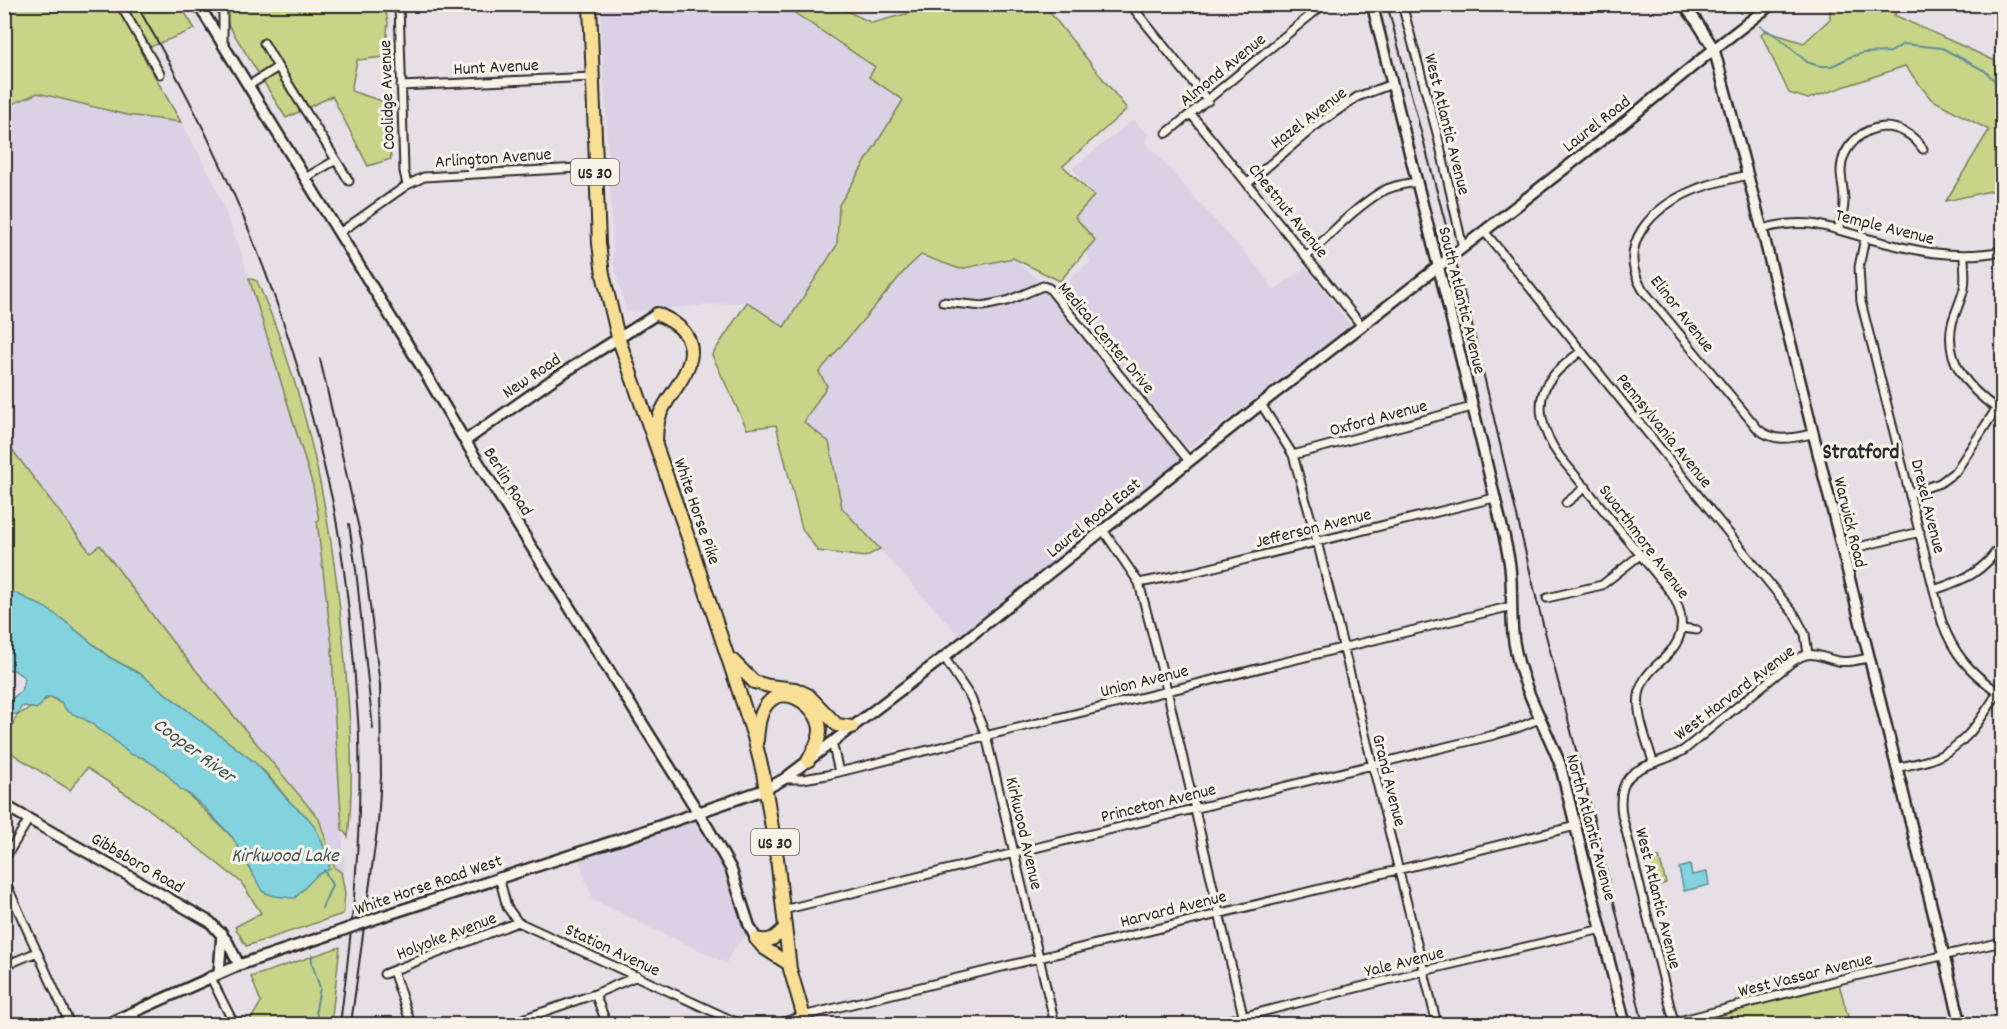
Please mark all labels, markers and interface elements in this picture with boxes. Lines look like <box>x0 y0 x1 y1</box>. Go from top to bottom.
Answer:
street label: Almond Avenue <box>1175 28 1272 114</box>
street label: Coolidge Avenue <box>374 39 403 150</box>
street label: West Atlantic Avenue <box>1416 51 1475 198</box>
street label: Hunt Avenue <box>453 54 539 83</box>
street label: Hazel Avenue <box>1266 82 1353 156</box>
street label: Laurel Road <box>1558 90 1637 160</box>
street label: Arlington Avenue <box>434 143 552 176</box>
road number: US 30 <box>571 159 619 185</box>
street label: Chestnut Avenue <box>1241 159 1333 264</box>
street label: Temple Avenue <box>1832 204 1937 253</box>
street label: South Atlantic Avenue <box>1430 224 1491 377</box>
street label: Elinor Avenue <box>1643 271 1719 359</box>
street label: Medical Center Drive <box>1051 277 1160 400</box>
street label: New Road <box>498 348 567 406</box>
street label: Pennsylvania Avenue <box>1609 369 1717 494</box>
street label: Oxford Avenue <box>1327 394 1430 444</box>
district label: Stratford <box>1823 439 1900 469</box>
street label: Berlin Road <box>476 443 538 522</box>
street label: White Horse Pike <box>666 455 726 568</box>
street label: Drexel Avenue <box>1903 457 1950 556</box>
street label: Laurel Road East <box>1042 473 1147 565</box>
street label: Warwick Road <box>1825 475 1872 571</box>
street label: Swarthmore Avenue <box>1592 480 1695 605</box>
street label: Jefferson Avenue <box>1253 503 1374 556</box>
street label: West Harvard Avenue <box>1670 640 1801 748</box>
street label: Union Avenue <box>1098 659 1191 705</box>
water label: Cooper River <box>146 712 242 792</box>
street label: Grand Avenue <box>1364 732 1411 829</box>
street label: North Atlantic Avenue <box>1558 752 1621 904</box>
street label: Kirkwood Avenue <box>997 775 1048 893</box>
street label: Princeton Avenue <box>1098 778 1219 831</box>
street label: West Atlantic Avenue <box>1627 825 1686 972</box>
street label: Gibbsboro Road <box>86 827 188 901</box>
road number: US 30 <box>751 829 799 855</box>
water label: Kirkwood Lake <box>231 843 340 871</box>
street label: White Horse Road West <box>352 849 506 923</box>
street label: Harvard Avenue <box>1118 885 1229 936</box>
street label: Holyoke Avenue <box>393 907 501 968</box>
street label: Station Avenue <box>560 918 664 984</box>
street label: Yale Avenue <box>1362 942 1447 985</box>
street label: West Vassar Avenue <box>1736 948 1875 1005</box>

